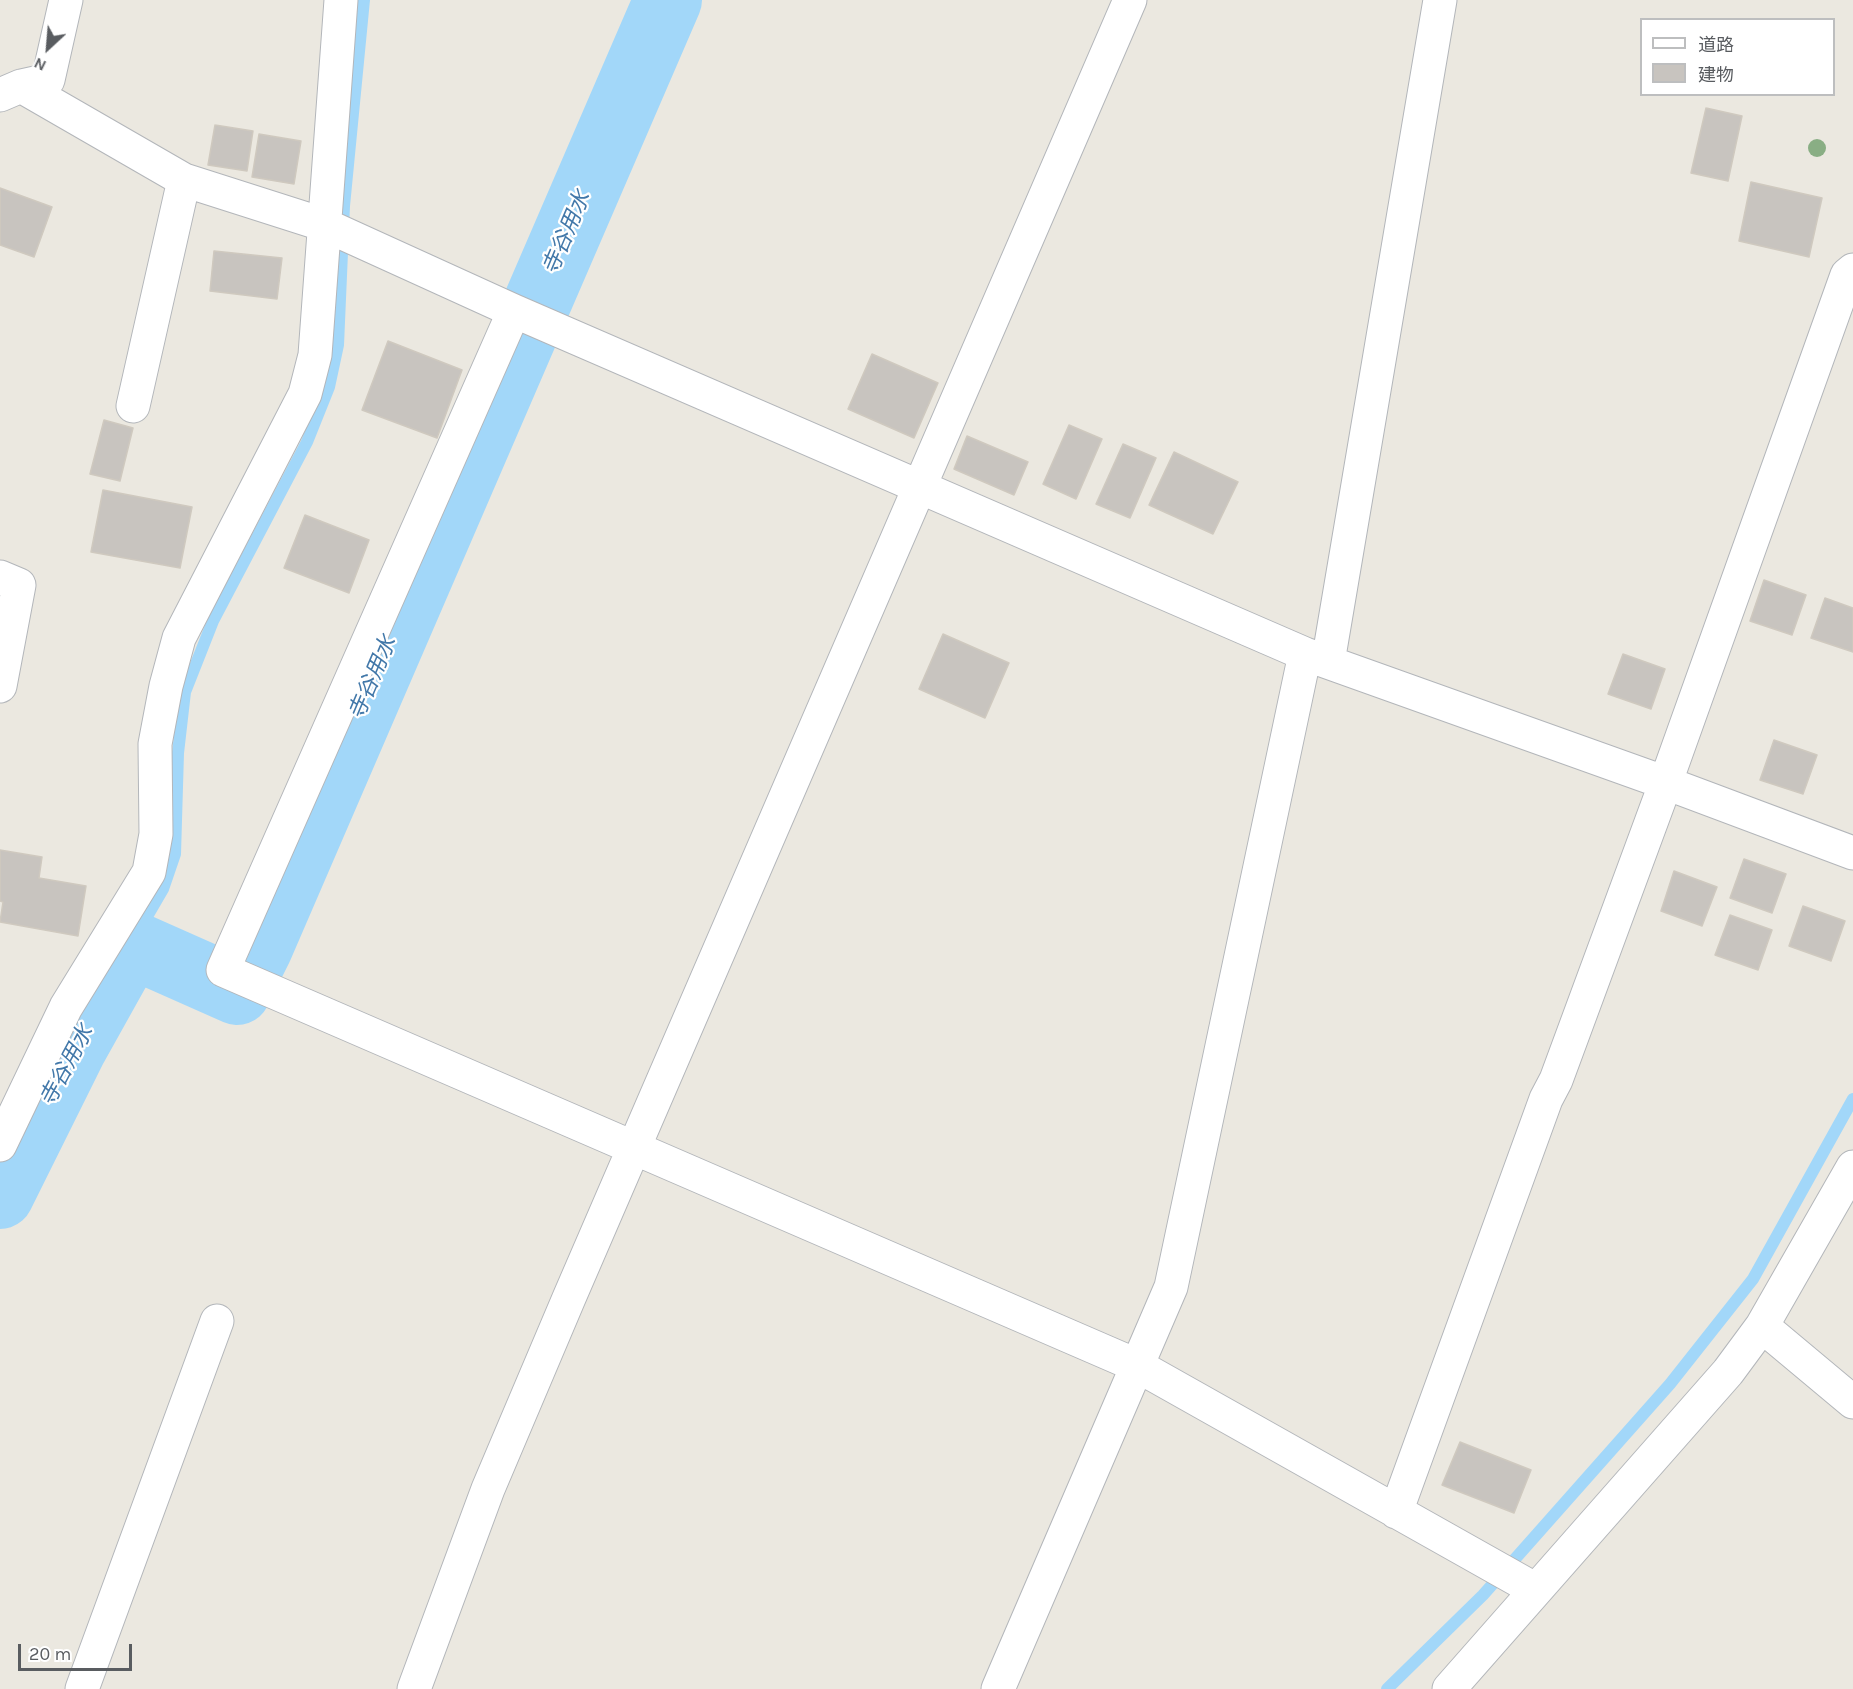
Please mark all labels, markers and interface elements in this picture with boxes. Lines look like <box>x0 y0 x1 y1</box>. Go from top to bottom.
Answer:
north arrow <box>18 18 78 78</box>
legend <box>1640 18 1835 96</box>
text: 道路 <box>1698 34 1734 56</box>
text: N <box>31 54 49 76</box>
text: 建物 <box>1698 64 1734 86</box>
water label: 寺谷用水 <box>538 187 596 279</box>
water label: 寺谷用水 <box>344 632 402 724</box>
water label: 寺谷用水 <box>35 1021 99 1111</box>
scale bar <box>21 1632 135 1670</box>
text: 20 m <box>29 1643 71 1665</box>

